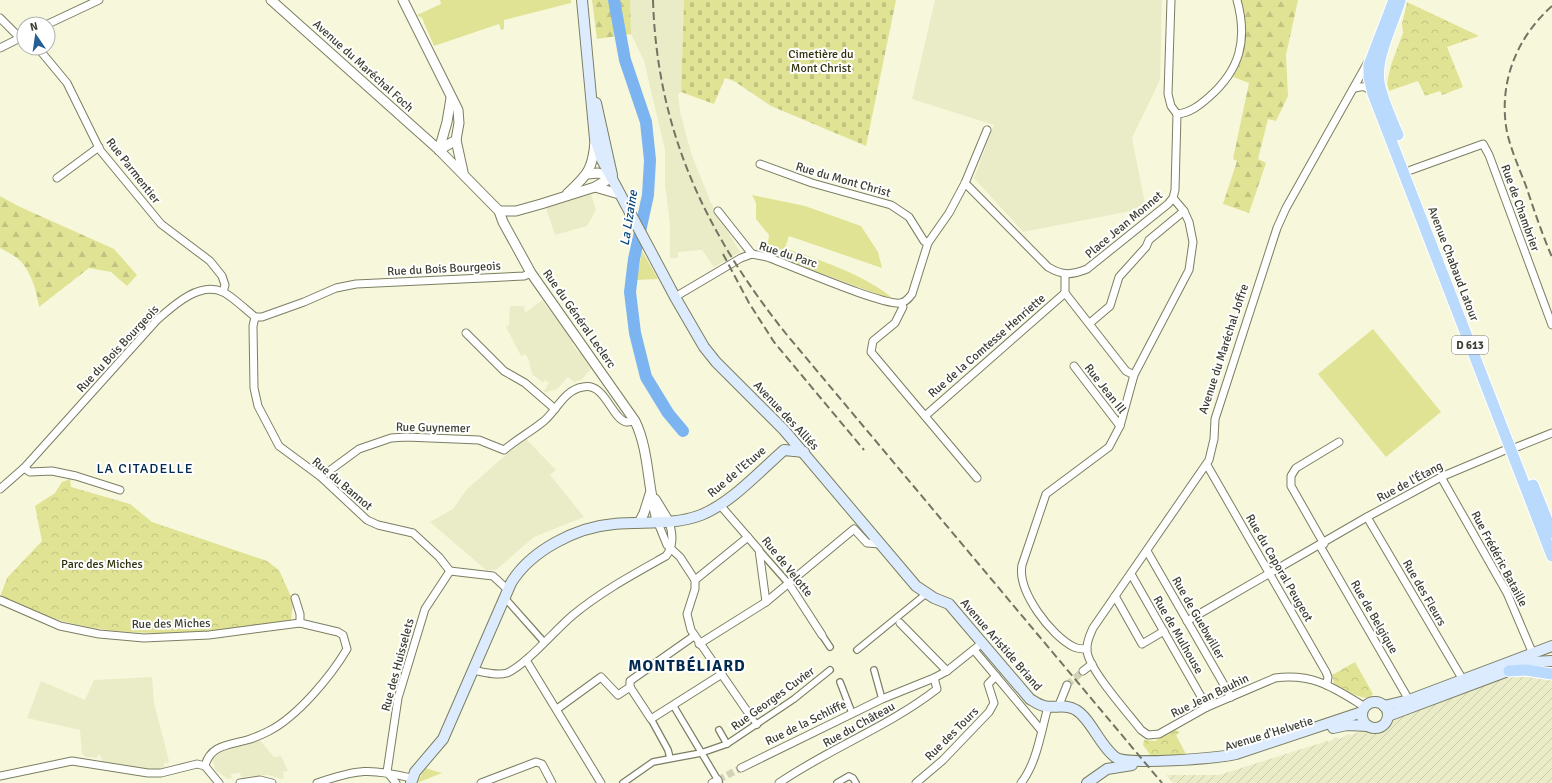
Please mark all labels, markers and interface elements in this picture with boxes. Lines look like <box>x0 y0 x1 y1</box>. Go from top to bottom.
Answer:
north arrow <box>16 16 56 56</box>
street label: Avenue du Maréchal Foch <box>309 17 417 115</box>
text: N <box>29 20 39 34</box>
park label: Cimetière du Mont Christ <box>788 47 854 76</box>
street label: Rue Parmentier <box>103 135 164 207</box>
street label: Rue du Mont Christ <box>794 159 892 201</box>
street label: Rue de Chambrier <box>1497 163 1543 254</box>
water label: La Lizaine <box>617 188 641 247</box>
street label: Place Jean Monnet <box>1082 188 1166 262</box>
street label: Avenue Chabaud Latour <box>1424 205 1482 324</box>
street label: Rue du Parc <box>757 239 819 272</box>
street label: Rue du Bois Bourgeois <box>387 259 501 279</box>
street label: Rue du Général Leclerc <box>539 267 619 372</box>
street label: Avenue du Maréchal Joffre <box>1196 282 1252 416</box>
street label: Rue de la Comtesse Henriette <box>925 291 1049 401</box>
street label: Rue du Bois Bourgeois <box>74 302 162 396</box>
road number: D 613 <box>1452 336 1488 354</box>
street label: Rue Jean Ill <box>1081 361 1129 417</box>
street label: Avenue des Alliés <box>750 378 822 454</box>
street label: Rue Guynemer <box>396 420 471 436</box>
street label: Rue de l'Etuve <box>705 443 769 501</box>
street label: Rue du Bannot <box>309 454 375 514</box>
street label: Rue de l'Étang <box>1374 458 1446 506</box>
district label: LA CITADELLE <box>96 460 194 477</box>
street label: Rue Frédéric Bataille <box>1467 508 1531 610</box>
street label: Rue du Caporal Peugeot <box>1242 511 1316 625</box>
street label: Rue de Velotte <box>758 534 816 600</box>
park label: Parc des Miches <box>61 557 143 572</box>
street label: Rue des Fleurs <box>1399 557 1449 629</box>
street label: Rue de Guebwiller <box>1168 574 1228 663</box>
street label: Rue de Belgique <box>1347 578 1401 656</box>
street label: Rue de Mulhouse <box>1150 593 1206 677</box>
street label: Avenue Aristide Briand <box>957 596 1045 694</box>
street label: Rue des Miches <box>131 616 211 632</box>
street label: Rue des Huisselets <box>378 617 418 713</box>
district label: MONTBÉLIARD <box>628 656 746 676</box>
street label: Rue Georges Cuvier <box>728 663 818 734</box>
street label: Rue Jean Bauhin <box>1168 671 1252 721</box>
street label: Rue de la Schliffe <box>763 697 849 749</box>
street label: Rue du Château <box>820 699 898 751</box>
street label: Rue des Tours <box>922 704 982 764</box>
street label: Avenue d'Helvetie <box>1223 713 1315 755</box>

